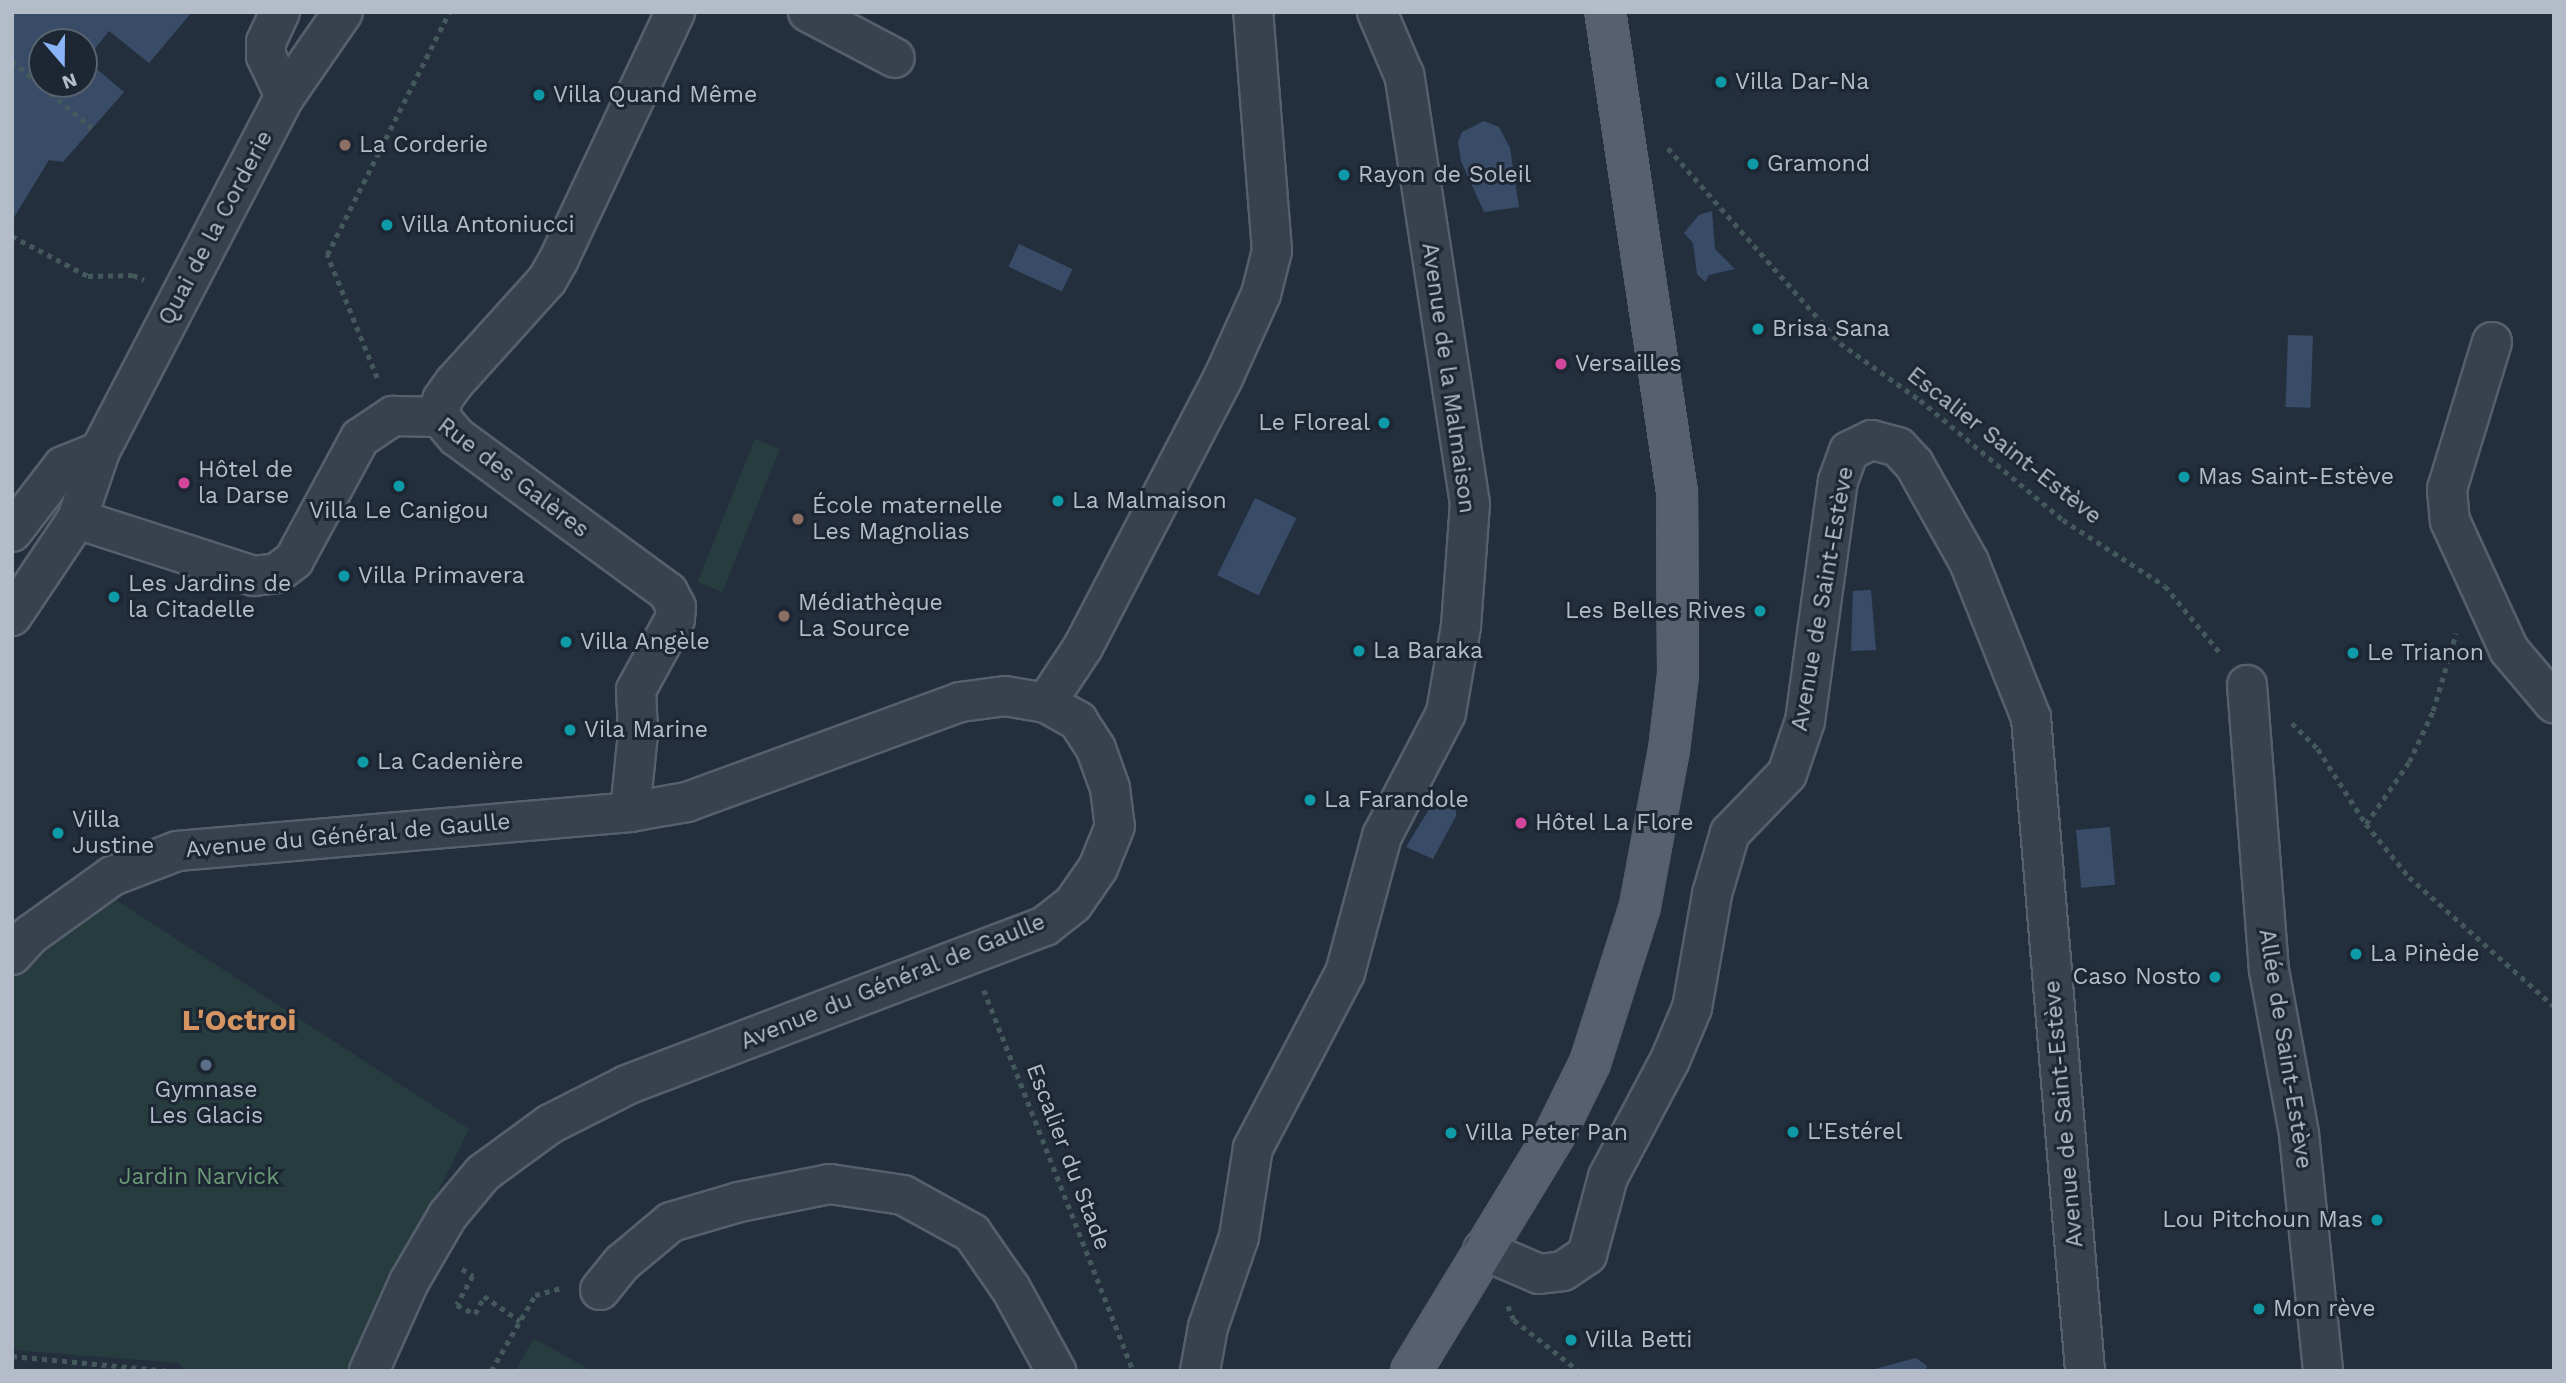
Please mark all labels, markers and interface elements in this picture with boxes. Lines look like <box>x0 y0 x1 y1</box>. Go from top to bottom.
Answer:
north arrow <box>28 28 98 98</box>
text: N <box>59 68 80 95</box>
place label: Villa Dar-Na <box>1735 68 1870 96</box>
marker: Villa Dar-Na <box>1713 74 1729 90</box>
place label: Villa Quand Même <box>553 81 758 109</box>
marker: Villa Quand Même <box>531 87 547 103</box>
street label: Quai de la Corderie <box>153 126 279 330</box>
place label: La Corderie <box>359 131 489 159</box>
marker: La Corderie <box>337 137 353 153</box>
place label: Gramond <box>1767 150 1870 178</box>
marker: Gramond <box>1745 156 1761 172</box>
place label: Rayon de Soleil <box>1358 161 1531 189</box>
marker: Rayon de Soleil <box>1336 167 1352 183</box>
place label: Villa Antoniucci <box>401 211 576 239</box>
marker: Villa Antoniucci <box>379 217 395 233</box>
street label: Avenue de la Malmaison <box>1415 241 1481 515</box>
place label: Brisa Sana <box>1772 315 1890 343</box>
marker: Brisa Sana <box>1750 321 1766 337</box>
place label: Versailles <box>1575 350 1682 378</box>
marker: Versailles <box>1553 356 1569 372</box>
street label: Escalier Saint-Estève <box>1901 361 2107 531</box>
place label: Le Floreal <box>1258 409 1370 437</box>
street label: Rue des Galères <box>432 412 594 544</box>
marker: Le Floreal <box>1376 415 1392 431</box>
place label: Hôtel de la Darse <box>198 456 294 510</box>
place label: Mas Saint-Estève <box>2198 463 2394 491</box>
street label: Avenue de Saint-Estève <box>1786 465 1860 733</box>
marker: Mas Saint-Estève <box>2176 469 2192 485</box>
marker: Hôtel de la Darse <box>176 475 192 491</box>
marker: Villa Le Canigou <box>391 478 407 494</box>
place label: La Malmaison <box>1072 487 1227 515</box>
place label: École maternelle Les Magnolias <box>812 492 1003 546</box>
marker: La Malmaison <box>1050 493 1066 509</box>
place label: Villa Le Canigou <box>309 497 489 525</box>
marker: École maternelle Les Magnolias <box>790 511 806 527</box>
place label: Villa Primavera <box>358 562 525 590</box>
marker: Villa Primavera <box>336 568 352 584</box>
place label: Les Jardins de la Citadelle <box>128 570 292 624</box>
marker: Les Jardins de la Citadelle <box>106 589 122 605</box>
place label: Médiathèque La Source <box>798 589 943 643</box>
place label: Les Belles Rives <box>1565 597 1746 625</box>
marker: Les Belles Rives <box>1752 603 1768 619</box>
marker: Médiathèque La Source <box>776 608 792 624</box>
place label: Villa Angèle <box>580 628 711 656</box>
marker: Villa Angèle <box>558 634 574 650</box>
place label: La Baraka <box>1373 637 1484 665</box>
place label: Le Trianon <box>2367 639 2485 667</box>
marker: La Baraka <box>1351 643 1367 659</box>
marker: Le Trianon <box>2345 645 2361 661</box>
place label: Vila Marine <box>584 716 708 744</box>
marker: Vila Marine <box>562 722 578 738</box>
place label: La Cadenière <box>377 748 524 776</box>
marker: La Cadenière <box>355 754 371 770</box>
place label: La Farandole <box>1324 786 1469 814</box>
marker: La Farandole <box>1302 792 1318 808</box>
place label: Villa Justine <box>72 806 154 860</box>
street label: Avenue du Général de Gaulle <box>184 808 512 864</box>
place label: Hôtel La Flore <box>1535 809 1695 837</box>
marker: Hôtel La Flore <box>1513 815 1529 831</box>
marker: Villa Justine <box>50 825 66 841</box>
street label: Avenue du Général de Gaulle <box>736 908 1050 1056</box>
street label: Allée de Saint-Estève <box>2252 927 2318 1171</box>
place label: La Pinède <box>2370 940 2480 968</box>
marker: La Pinède <box>2348 946 2364 962</box>
place label: Caso Nosto <box>2072 963 2201 991</box>
marker: Caso Nosto <box>2207 969 2223 985</box>
street label: Avenue de Saint-Estève <box>2039 979 2089 1249</box>
district label: L'Octroi <box>182 1002 296 1038</box>
marker: Gymnase Les Glacis <box>198 1057 214 1073</box>
street label: Escalier du Stade <box>1020 1060 1116 1254</box>
place label: Gymnase Les Glacis <box>149 1076 263 1130</box>
place label: L'Estérel <box>1807 1118 1902 1146</box>
place label: Villa Peter Pan <box>1465 1119 1629 1147</box>
marker: L'Estérel <box>1785 1124 1801 1140</box>
marker: Villa Peter Pan <box>1443 1125 1459 1141</box>
park label: Jardin Narvick <box>119 1163 279 1191</box>
place label: Lou Pitchoun Mas <box>2162 1206 2363 1234</box>
marker: Lou Pitchoun Mas <box>2369 1212 2385 1228</box>
place label: Mon rève <box>2273 1295 2376 1323</box>
marker: Mon rève <box>2251 1301 2267 1317</box>
place label: Villa Betti <box>1585 1326 1693 1354</box>
marker: Villa Betti <box>1563 1332 1579 1348</box>

